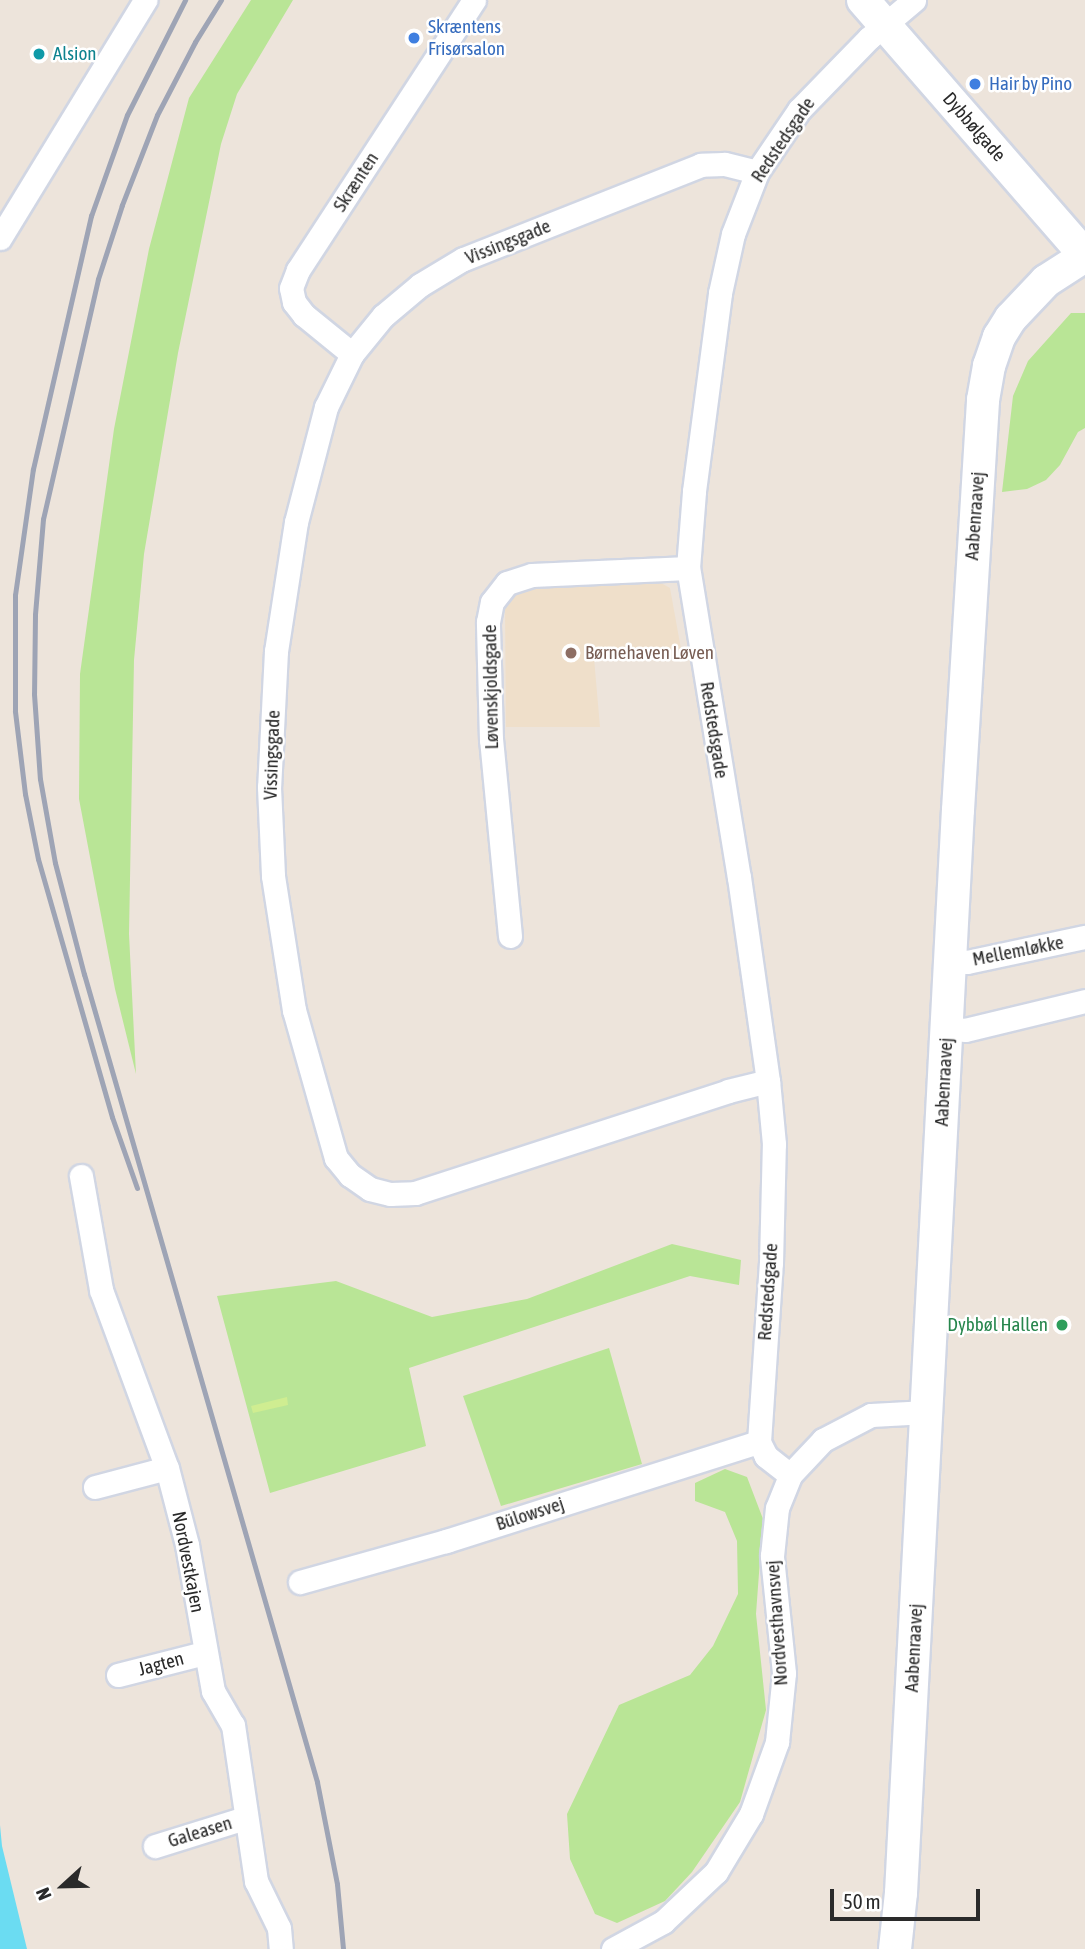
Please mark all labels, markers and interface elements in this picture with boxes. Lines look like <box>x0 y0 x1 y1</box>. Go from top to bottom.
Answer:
place label: Skræntens Frisørsalon <box>428 16 505 60</box>
marker: Skræntens Frisørsalon <box>406 30 422 46</box>
place label: Alsion <box>53 43 97 65</box>
marker: Alsion <box>31 46 47 62</box>
place label: Hair by Pino <box>989 73 1072 95</box>
marker: Hair by Pino <box>967 76 983 92</box>
street label: Dybbølgade <box>938 88 1010 166</box>
street label: Redstedsgade <box>746 93 820 187</box>
street label: Skrænten <box>328 148 384 216</box>
street label: Vissingsgade <box>462 215 554 269</box>
street label: Aabenraavej <box>961 471 989 561</box>
street label: Løvenskjoldsgade <box>479 624 503 750</box>
place label: Børnehaven Løven <box>585 642 714 664</box>
marker: Børnehaven Løven <box>563 645 579 661</box>
street label: Redstedsgade <box>695 680 733 780</box>
street label: Vissingsgade <box>259 710 285 800</box>
street label: Mellemløkke <box>971 931 1065 971</box>
street label: Aabenraavej <box>930 1037 958 1127</box>
street label: Redstedsgade <box>753 1243 783 1341</box>
place label: Dybbøl Hallen <box>947 1314 1048 1336</box>
marker: Dybbøl Hallen <box>1054 1317 1070 1333</box>
street label: Bülowsvej <box>493 1492 567 1536</box>
street label: Nordvestkajen <box>167 1509 209 1615</box>
street label: Nordvesthavnsvej <box>761 1560 793 1686</box>
street label: Aabenraavej <box>900 1603 928 1693</box>
street label: Jagten <box>136 1647 186 1681</box>
street label: Galeasen <box>165 1811 235 1853</box>
north arrow <box>28 1851 98 1921</box>
scale bar <box>833 1876 984 1920</box>
text: N <box>31 1885 56 1903</box>
text: 50 m <box>843 1889 881 1913</box>

